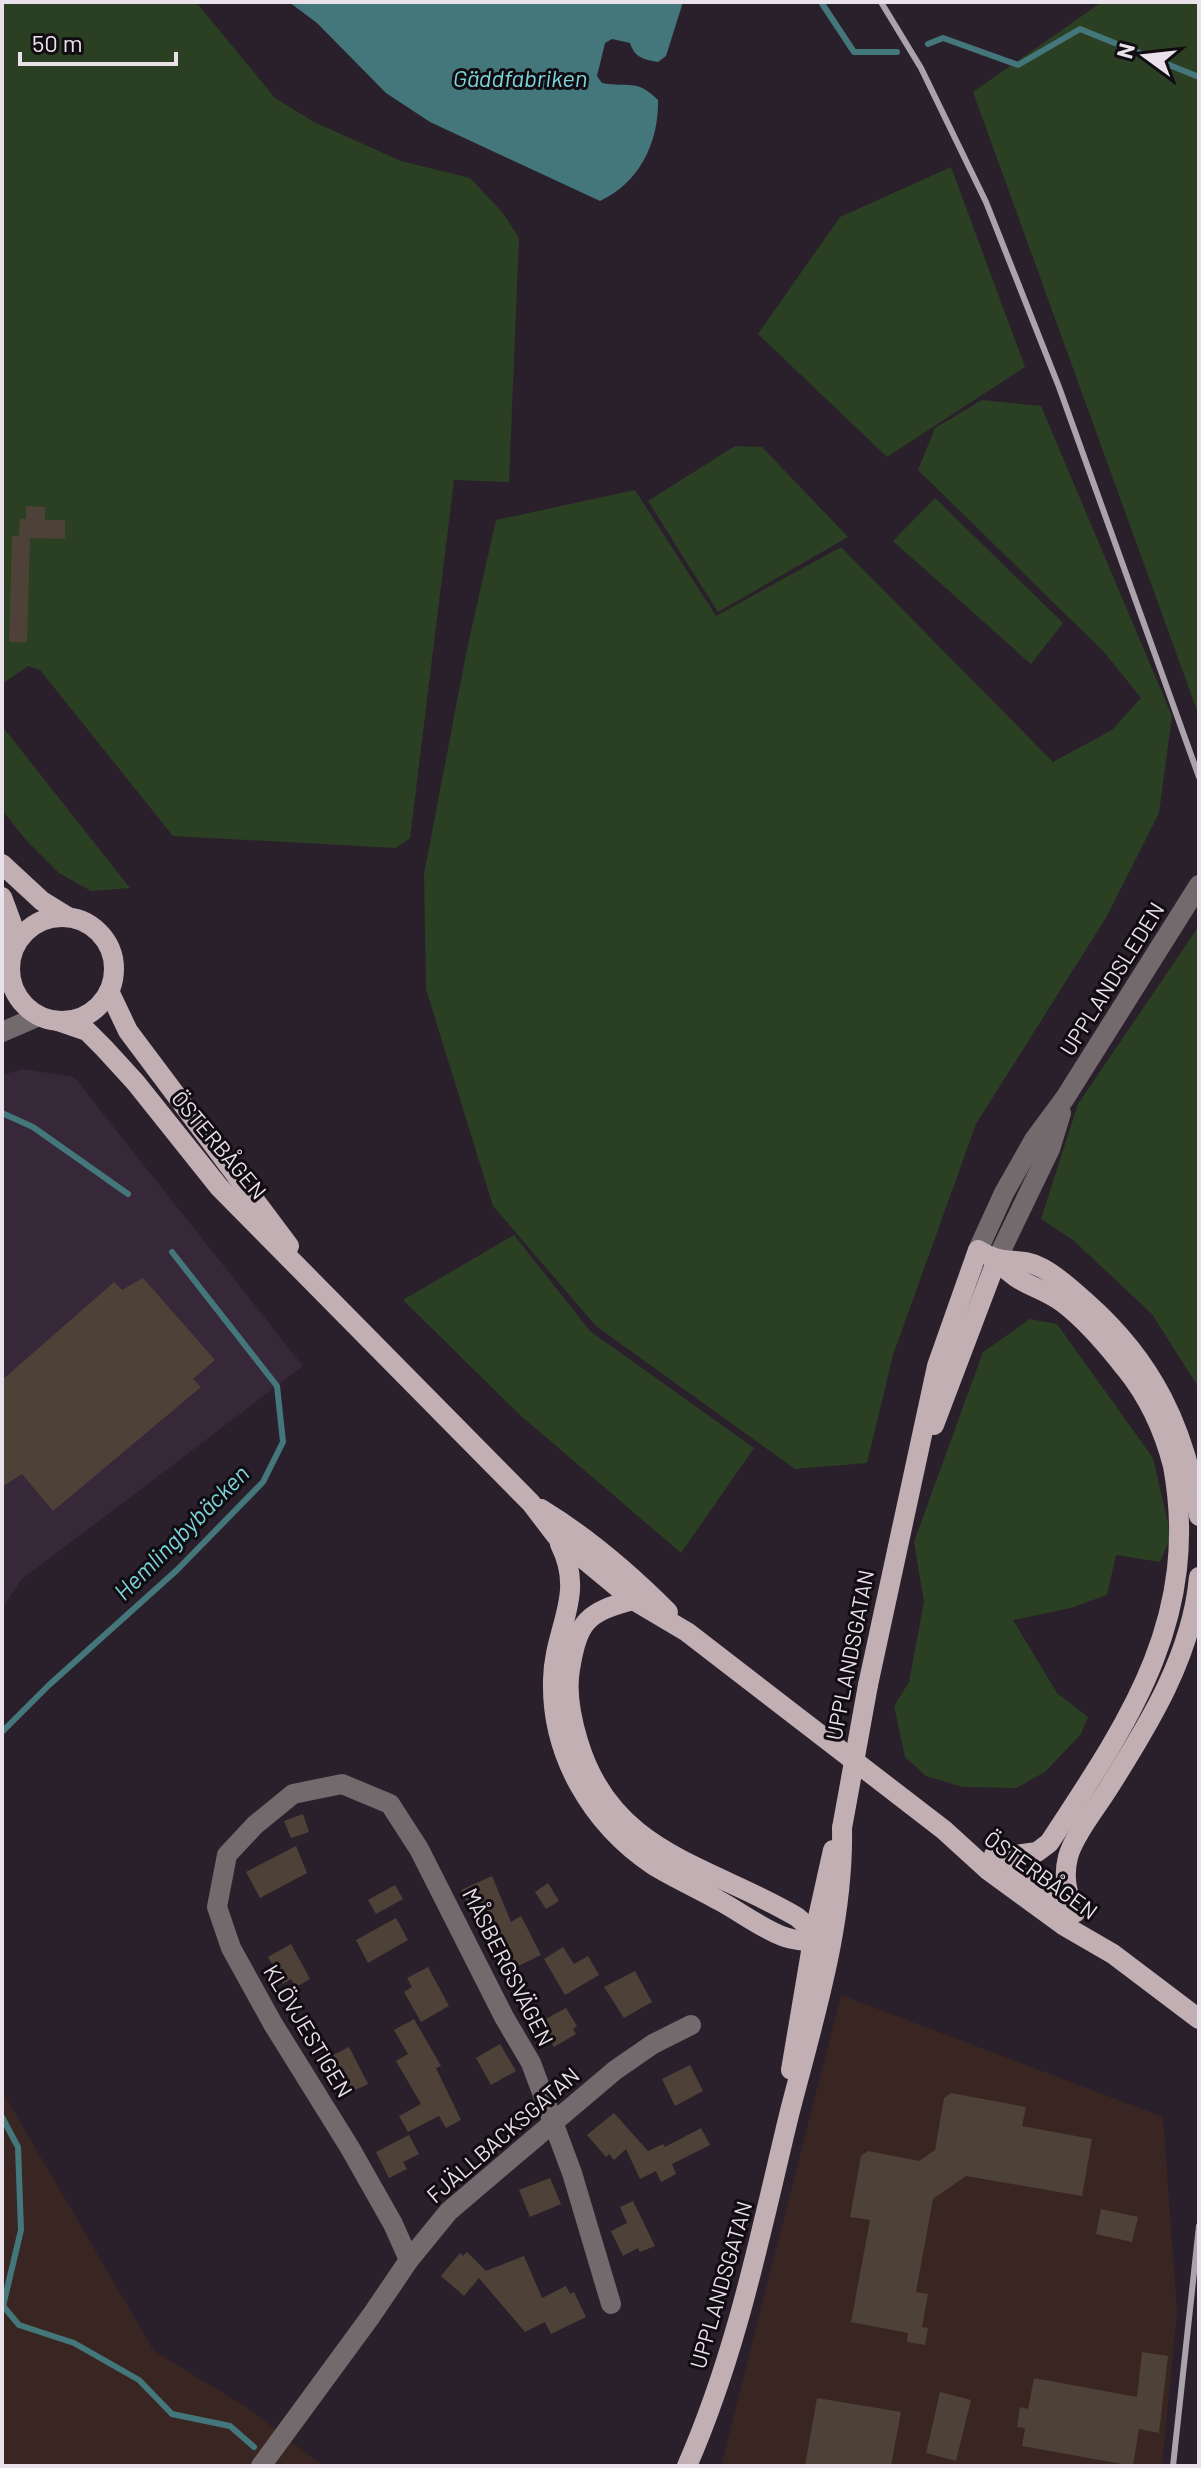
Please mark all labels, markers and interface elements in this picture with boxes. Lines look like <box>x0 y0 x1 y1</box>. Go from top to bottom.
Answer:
scale bar <box>20 16 176 66</box>
north arrow <box>1105 16 1185 96</box>
text: 50 m <box>32 28 83 57</box>
text: N <box>1110 40 1139 61</box>
water label: Gäddfabriken <box>453 63 587 92</box>
street label: UPPLANDSLEDEN <box>1054 897 1169 1060</box>
street label: ÖSTERBÅGEN <box>167 1085 273 1204</box>
water label: Hemlingbybäcken <box>107 1458 255 1606</box>
street label: UPPLANDSGATAN <box>820 1567 878 1742</box>
street label: ÖSTERBÅGEN <box>980 1824 1103 1924</box>
street label: MÅSBERGSVÄGEN <box>458 1883 560 2050</box>
street label: KLÖVJESTIGEN <box>259 1959 359 2102</box>
street label: FJÄLLBACKSGATAN <box>421 2061 584 2207</box>
street label: UPPLANDSGATAN <box>684 2198 756 2371</box>

